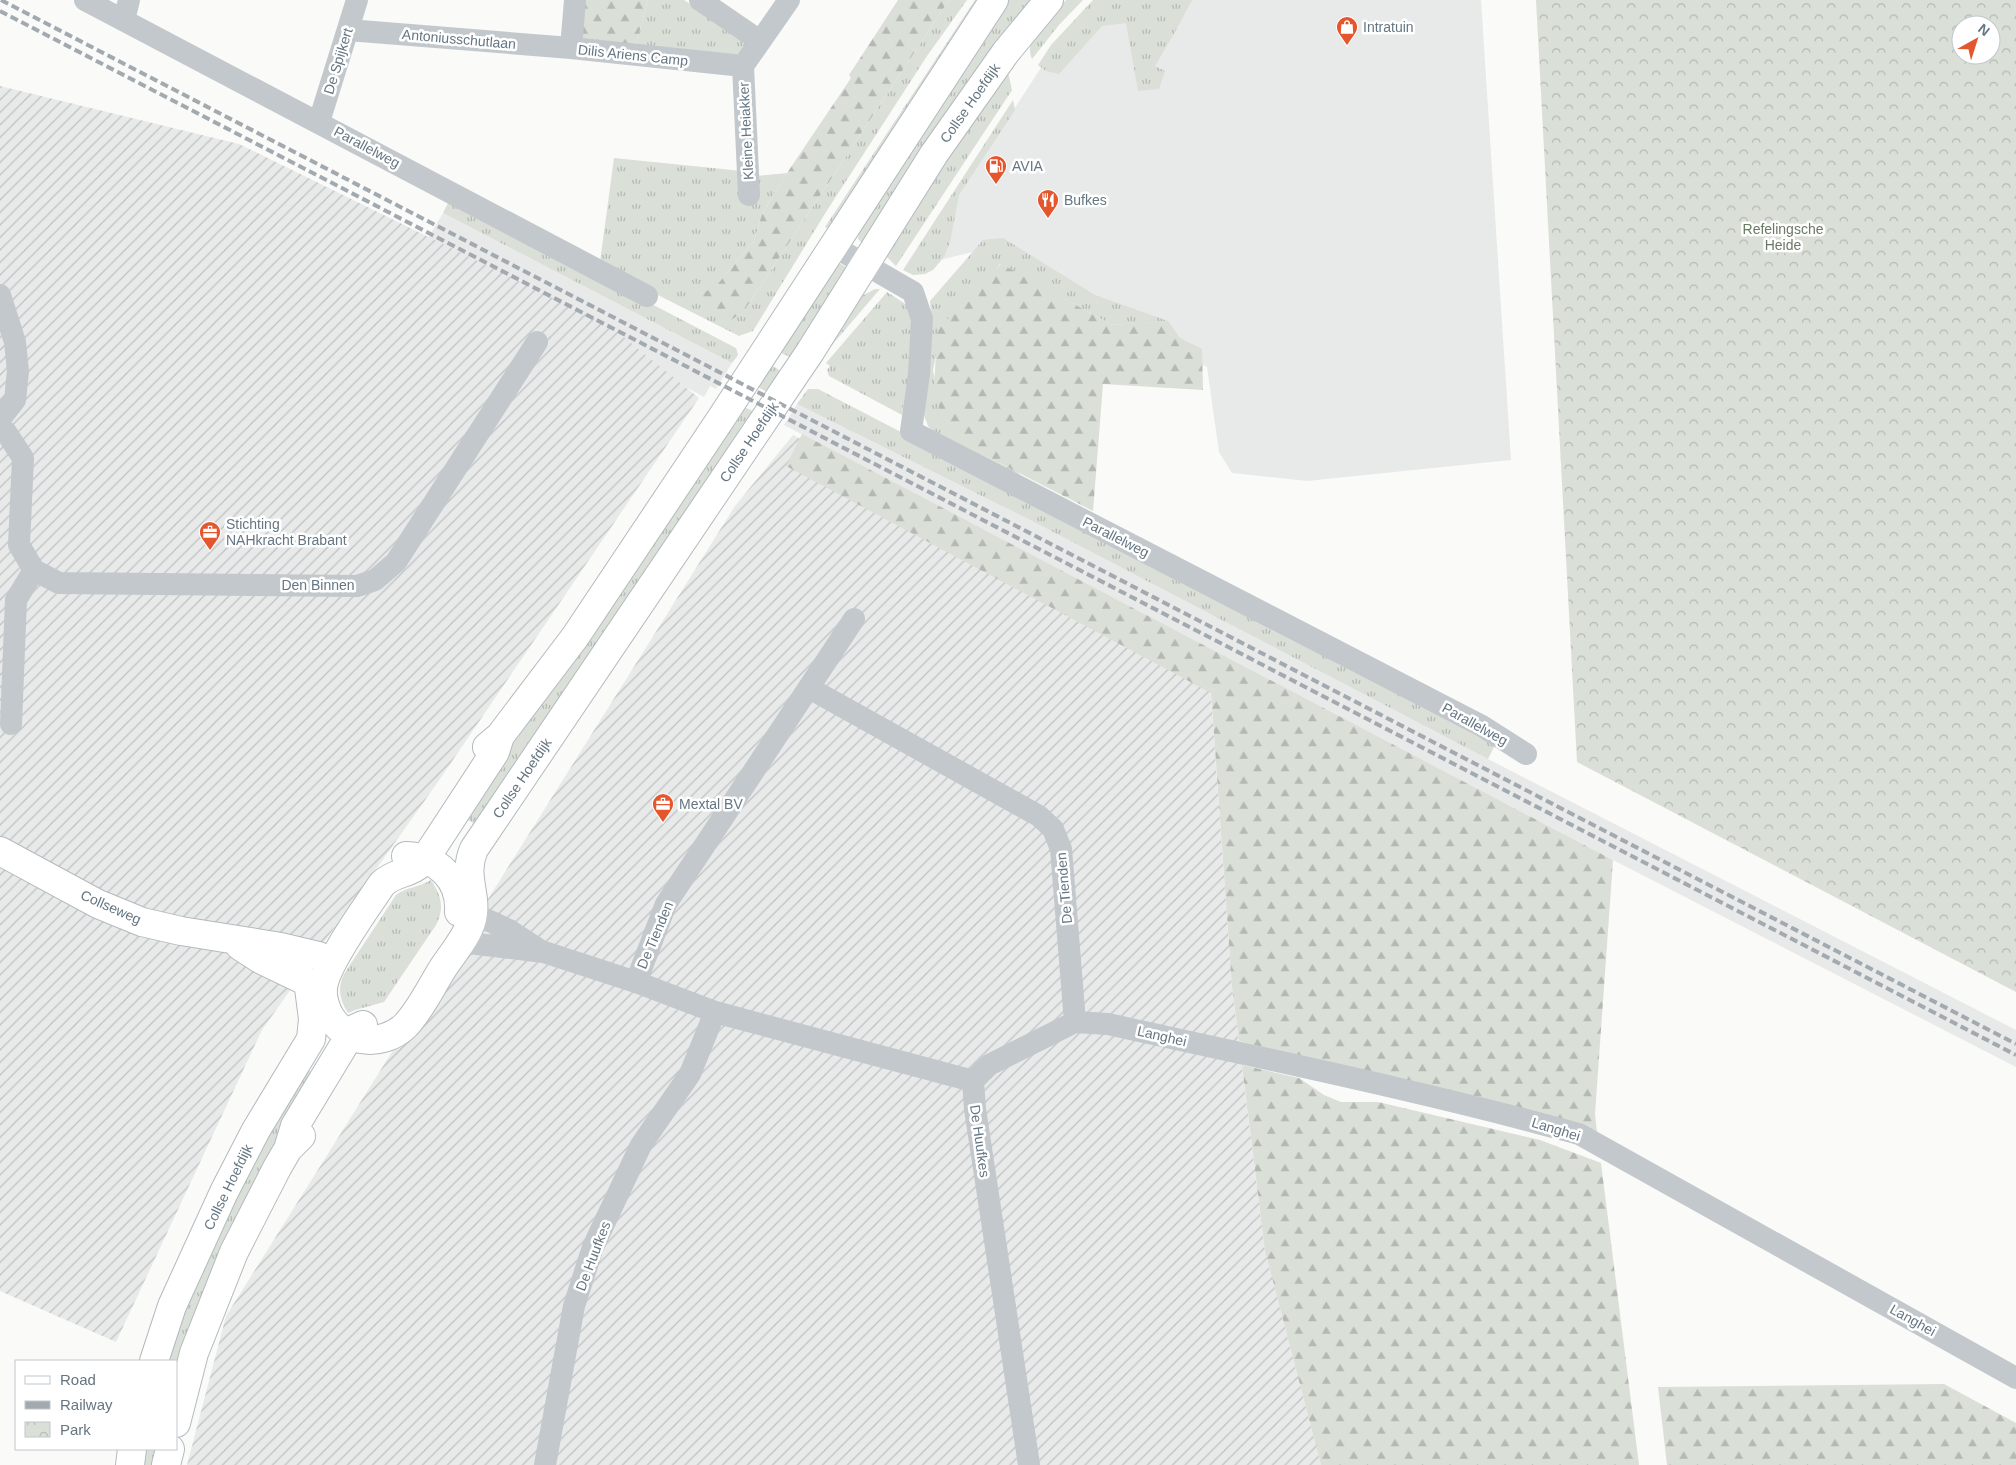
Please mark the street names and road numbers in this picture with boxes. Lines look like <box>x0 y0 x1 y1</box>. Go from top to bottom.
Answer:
street label: De Spijkert <box>320 26 356 96</box>
street label: Antoniusschutlaan <box>401 26 517 52</box>
street label: Dilis Ariens Camp <box>577 41 689 69</box>
street label: Collse Hoefdijk <box>937 59 1004 146</box>
street label: Kleine Heiakker <box>735 81 757 180</box>
street label: Parallelweg <box>331 123 403 171</box>
street label: Collse Hoefdijk <box>716 398 782 485</box>
street label: Parallelweg <box>1080 513 1152 561</box>
street label: Den Binnen <box>281 577 355 593</box>
street label: Parallelweg <box>1439 699 1511 749</box>
street label: Collse Hoefdijk <box>489 734 555 821</box>
street label: De Tienden <box>1053 852 1075 924</box>
street label: Collseweg <box>78 887 144 927</box>
street label: De Tienden <box>634 899 676 971</box>
street label: Langhei <box>1136 1023 1188 1049</box>
street label: De Huufkes <box>967 1104 993 1178</box>
street label: Langhei <box>1530 1114 1582 1144</box>
street label: Collse Hoefdijk <box>200 1141 256 1232</box>
street label: De Huufkes <box>572 1219 614 1293</box>
street label: Langhei <box>1887 1301 1939 1339</box>

